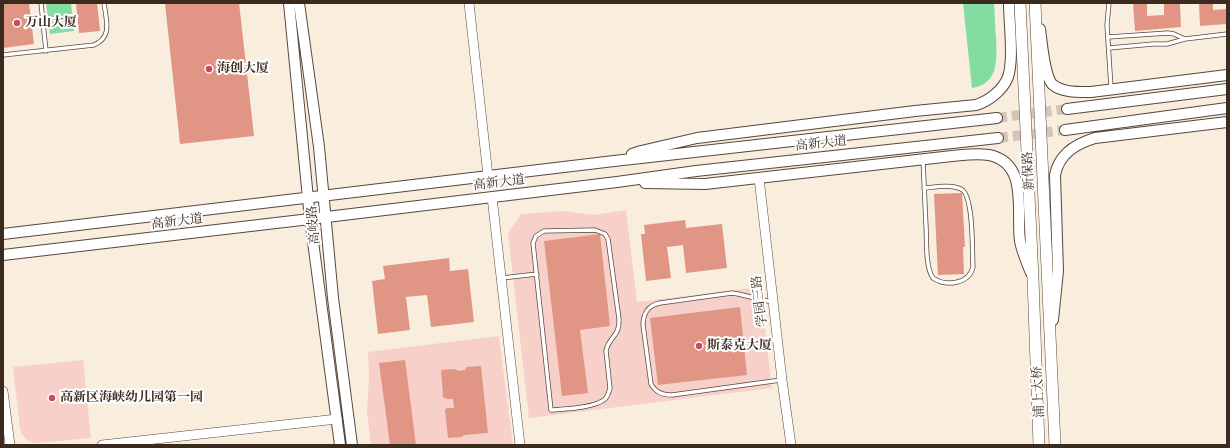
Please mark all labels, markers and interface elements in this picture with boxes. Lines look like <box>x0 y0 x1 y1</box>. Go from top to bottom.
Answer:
place label: 万山大厦 <box>25 15 77 31</box>
marker: 万山大厦 <box>12 18 22 28</box>
place label: 海创大厦 <box>217 61 269 77</box>
marker: 海创大厦 <box>204 64 214 74</box>
street label: 高新大道 <box>794 134 848 154</box>
street label: 新保路 <box>1020 151 1038 191</box>
street label: 高新大道 <box>472 172 526 194</box>
street label: 高岐路 <box>305 205 323 245</box>
street label: 高新大道 <box>150 211 204 233</box>
street label: 学园三路 <box>749 274 771 328</box>
place label: 斯泰克大厦 <box>707 338 772 354</box>
marker: 斯泰克大厦 <box>694 341 704 351</box>
street label: 浦上大桥 <box>1030 366 1048 418</box>
place label: 高新区海峡幼儿园第一园 <box>60 390 203 406</box>
marker: 高新区海峡幼儿园第一园 <box>47 393 57 403</box>

